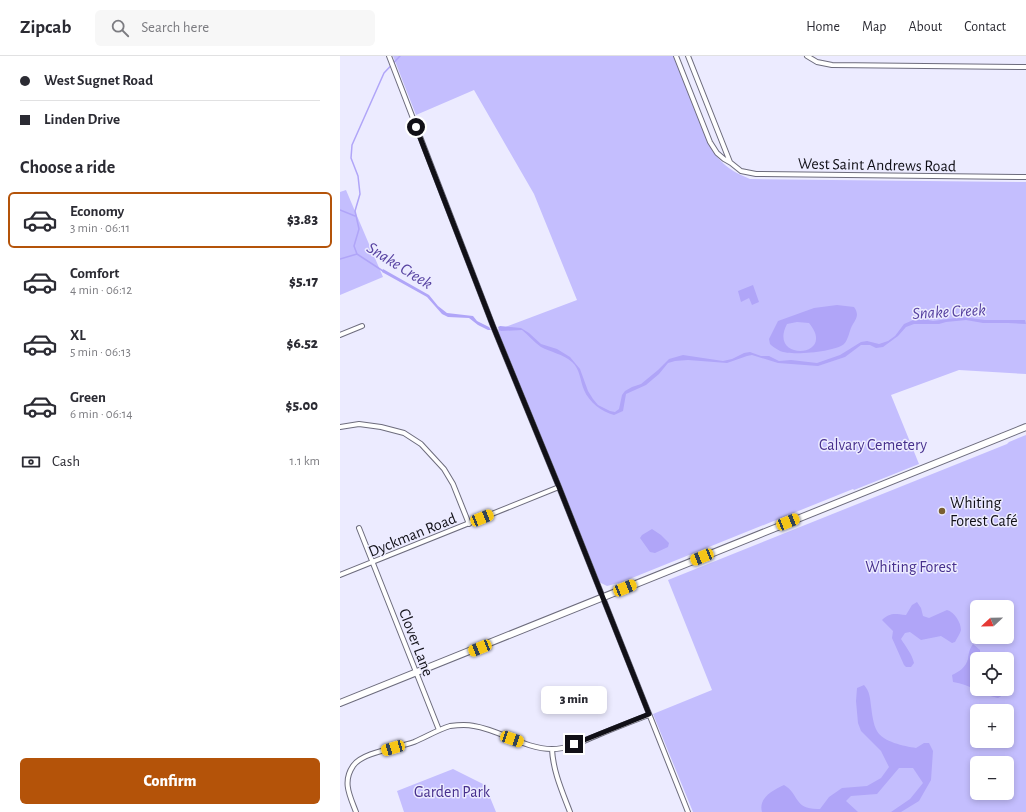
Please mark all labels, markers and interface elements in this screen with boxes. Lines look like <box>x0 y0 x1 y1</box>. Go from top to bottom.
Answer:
search box <box>95 10 375 46</box>
icon: search <box>109 17 131 39</box>
text: Zipcab <box>20 18 71 37</box>
text: Search here <box>141 20 209 35</box>
text: Home <box>806 20 840 34</box>
text: Map <box>862 20 886 34</box>
text: About <box>908 20 942 34</box>
text: Contact <box>964 20 1006 34</box>
text: West Sugnet Road <box>44 73 153 88</box>
text: Linden Drive <box>44 112 120 127</box>
route start <box>407 118 425 136</box>
street label: West Saint Andrews Road <box>798 156 956 174</box>
text: Choose a ride <box>20 159 115 177</box>
icon: car <box>22 202 58 238</box>
text: Economy <box>70 204 124 219</box>
text: $3.83 <box>287 212 318 227</box>
text: 3 min · 06:11 <box>70 222 130 235</box>
water label: Snake Creek <box>364 239 436 292</box>
icon: car <box>22 264 58 300</box>
text: Comfort <box>70 266 119 281</box>
text: $5.17 <box>289 274 318 289</box>
text: 4 min · 06:12 <box>70 284 132 297</box>
water label: Snake Creek <box>912 301 987 322</box>
icon: car <box>22 326 58 362</box>
text: XL <box>70 328 86 343</box>
text: $6.52 <box>287 336 318 351</box>
text: 5 min · 06:13 <box>70 346 131 359</box>
icon: car <box>22 388 58 424</box>
text: Green <box>70 390 106 405</box>
text: $5.00 <box>286 398 318 413</box>
text: 6 min · 06:14 <box>70 408 132 421</box>
park label: Calvary Cemetery <box>819 437 927 454</box>
icon: cash <box>20 451 42 473</box>
text: Cash <box>52 454 80 469</box>
text: 1.1 km <box>290 455 320 468</box>
place label: Whiting Forest Café <box>950 495 1018 529</box>
marker: Whiting Forest Café <box>937 506 947 516</box>
car <box>469 508 495 528</box>
street label: Dyckman Road <box>366 510 459 561</box>
car <box>775 512 801 532</box>
car <box>689 547 715 567</box>
park label: Whiting Forest <box>865 559 957 575</box>
car <box>612 578 638 598</box>
north arrow <box>970 600 1014 644</box>
map controls <box>970 600 1014 800</box>
street label: Clover Lane <box>396 606 436 678</box>
car <box>467 638 493 658</box>
button: locate <box>970 652 1014 696</box>
callout: 3 min <box>541 686 607 714</box>
text: 3 min <box>560 693 588 706</box>
button: + <box>970 704 1014 748</box>
car <box>499 729 525 749</box>
route end <box>565 735 583 753</box>
car <box>380 739 406 757</box>
button: − <box>970 756 1014 800</box>
button: Confirm <box>20 758 320 804</box>
park label: Garden Park <box>414 784 491 800</box>

